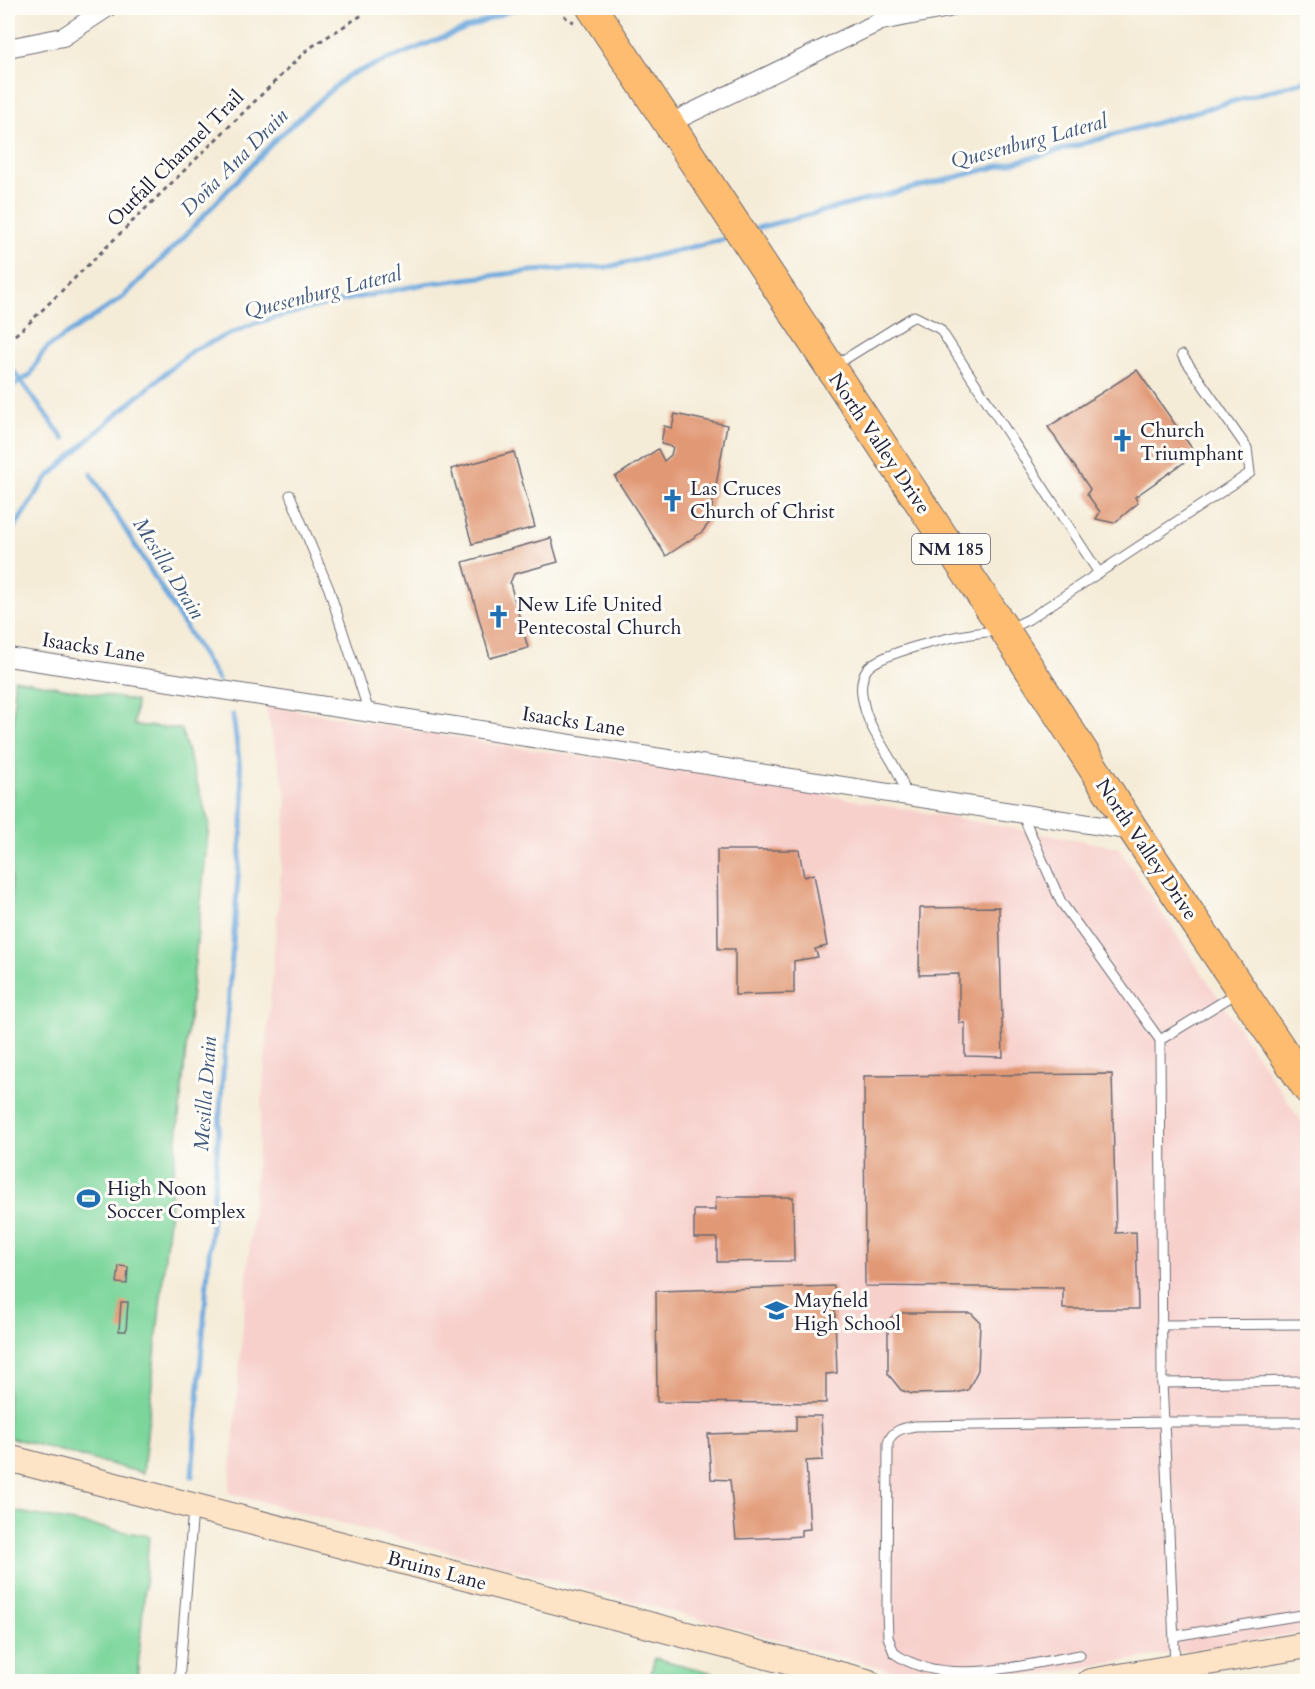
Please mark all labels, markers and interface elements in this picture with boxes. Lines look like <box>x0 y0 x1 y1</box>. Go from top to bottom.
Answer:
street label: Outfall Channel Trail <box>101 84 250 233</box>
water label: Doña Ana Drain <box>174 102 295 223</box>
water label: Quesenburg Lateral <box>948 106 1112 176</box>
water label: Quesenburg Lateral <box>242 259 406 326</box>
street label: North Valley Drive <box>822 367 937 519</box>
place label: Church Triumphant <box>1140 417 1244 467</box>
church icon: Church Triumphant <box>1109 428 1135 454</box>
place label: Las Cruces Church of Christ <box>690 475 835 525</box>
church icon: Las Cruces Church of Christ <box>659 487 685 513</box>
water label: Mesilla Drain <box>126 512 212 625</box>
road number: NM 185 <box>912 534 990 564</box>
place label: New Life United Pentecostal Church <box>517 591 681 641</box>
church icon: New Life United Pentecostal Church <box>486 603 512 629</box>
street label: Isaacks Lane <box>41 626 147 669</box>
street label: Isaacks Lane <box>521 700 627 743</box>
street label: North Valley Drive <box>1089 773 1204 925</box>
water label: Mesilla Drain <box>187 1035 224 1152</box>
place label: High Noon Soccer Complex <box>107 1175 246 1225</box>
sports icon: High Noon Soccer Complex <box>76 1186 102 1212</box>
place label: Mayfield High School <box>794 1287 901 1337</box>
school or university icon: Mayfield High School <box>763 1298 789 1324</box>
street label: Bruins Lane <box>384 1544 490 1597</box>

